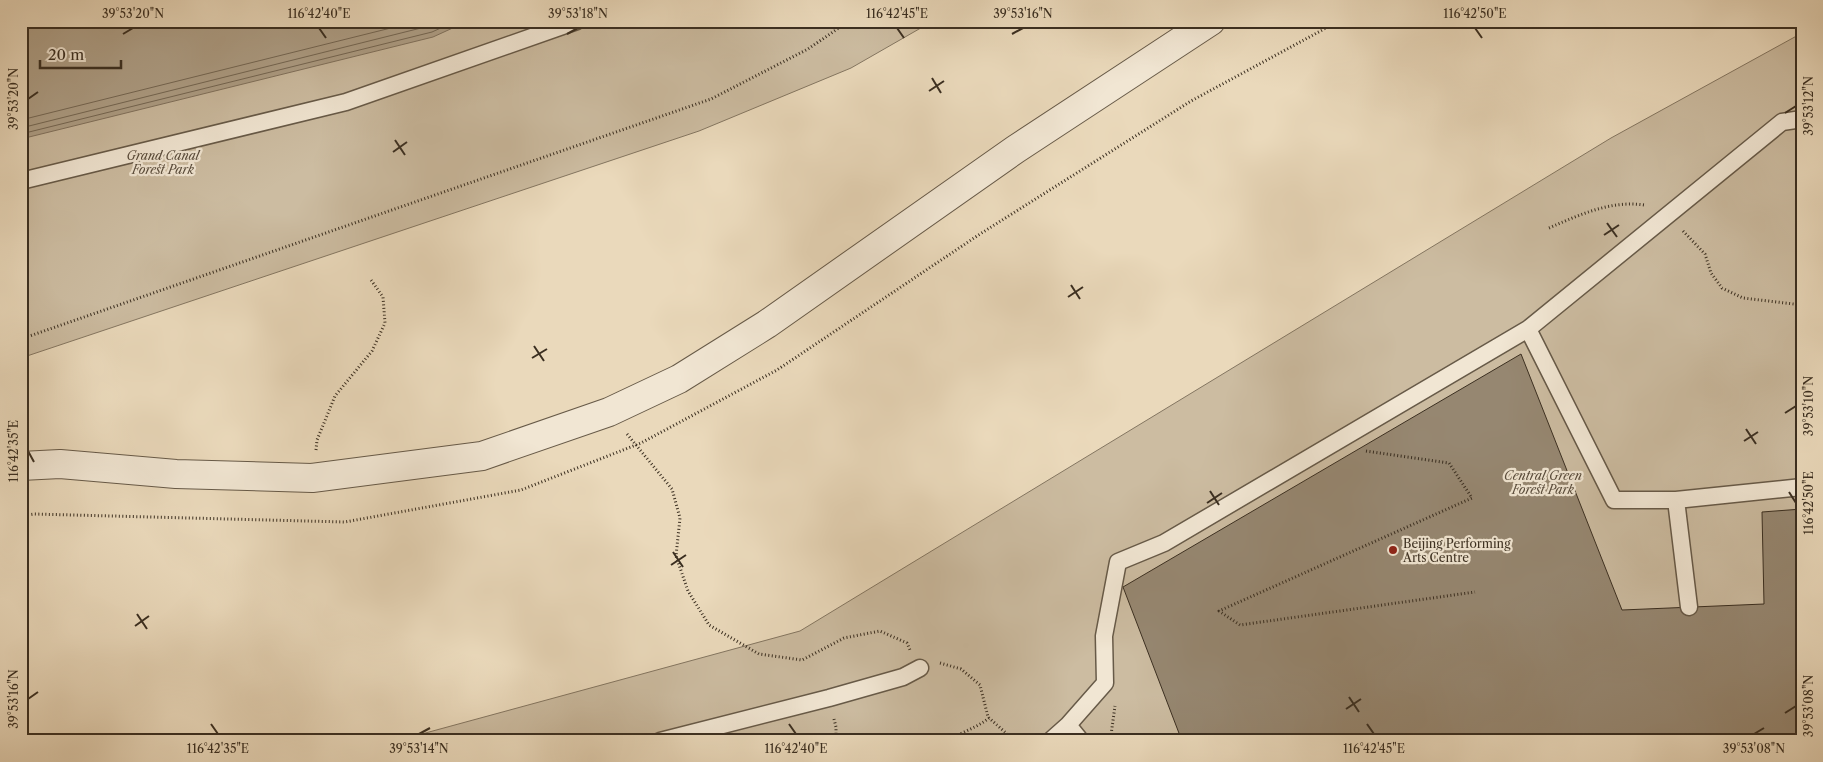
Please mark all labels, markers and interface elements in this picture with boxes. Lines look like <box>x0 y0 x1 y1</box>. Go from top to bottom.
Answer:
text: 39°53'20"N <box>102 6 164 21</box>
text: 116°42'40"E <box>287 6 351 21</box>
text: 39°53'18"N <box>548 6 608 21</box>
text: 116°42'45"E <box>866 6 928 21</box>
text: 39°53'16"N <box>993 6 1053 21</box>
text: 116°42'50"E <box>1443 6 1507 21</box>
scale bar <box>40 38 121 70</box>
text: 20 m <box>48 45 84 64</box>
text: 39°53'20"N <box>6 68 21 130</box>
text: 39°53'12"N <box>1801 76 1816 136</box>
park label: Grand Canal Forest Park <box>127 148 201 177</box>
text: 39°53'10"N <box>1801 376 1816 436</box>
text: 116°42'35"E <box>6 420 21 482</box>
park label: Central Green Forest Park <box>1504 468 1582 497</box>
text: 116°42'50"E <box>1801 471 1816 535</box>
place label: Beijing Performing Arts Centre <box>1402 536 1511 565</box>
marker: Beijing Performing Arts Centre <box>1387 544 1399 556</box>
text: 39°53'16"N <box>6 669 21 729</box>
text: 39°53'08"N <box>1801 675 1816 737</box>
text: 116°42'35"E <box>187 741 249 756</box>
text: 39°53'14"N <box>389 741 449 756</box>
text: 116°42'40"E <box>764 741 828 756</box>
text: 116°42'45"E <box>1343 741 1405 756</box>
text: 39°53'08"N <box>1723 741 1785 756</box>

